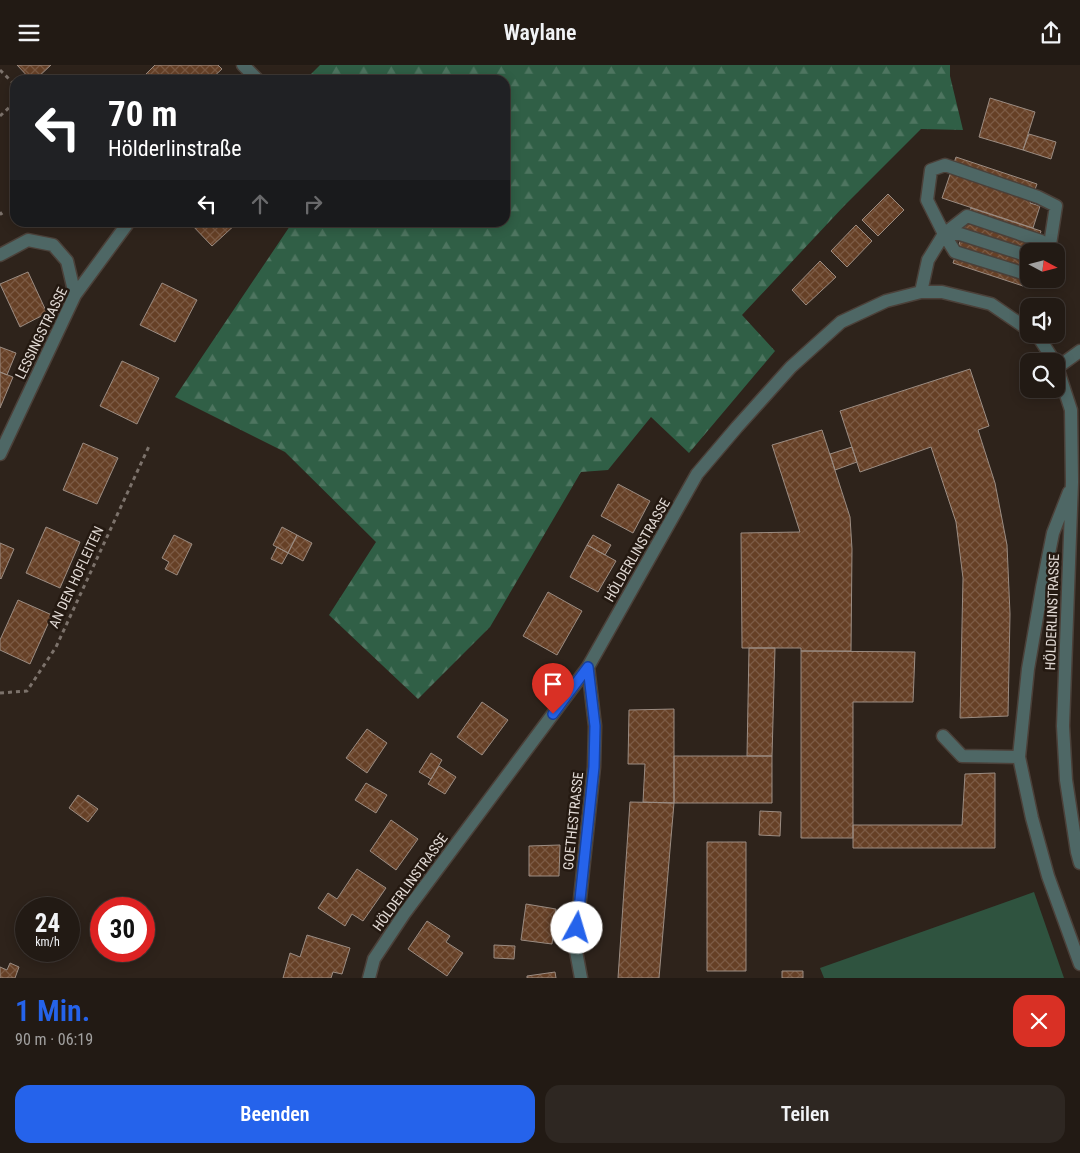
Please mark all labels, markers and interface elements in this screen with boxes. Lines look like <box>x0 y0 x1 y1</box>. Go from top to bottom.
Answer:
icon: menu <box>15 19 43 47</box>
icon: share <box>1037 19 1065 47</box>
text: Waylane <box>503 20 577 45</box>
text: 70 m <box>108 94 177 135</box>
icon: left <box>25 95 90 160</box>
text: Hölderlinstraße <box>108 136 242 161</box>
icon: left <box>193 190 221 218</box>
icon: ahead <box>246 190 274 218</box>
icon: right <box>299 190 327 218</box>
north arrow <box>1020 243 1065 287</box>
map controls <box>1020 243 1065 398</box>
street label: LESSINGSTRASSE <box>12 284 70 382</box>
button: sound <box>1020 298 1065 343</box>
button: search <box>1020 353 1065 398</box>
street label: HÖLDERLINSTRASSE <box>601 496 673 604</box>
street label: AN DEN HOFLEITEN <box>45 524 107 630</box>
street label: HÖLDERLINSTRASSE <box>1042 553 1062 670</box>
pin <box>532 663 574 714</box>
icon: arrive <box>539 670 567 698</box>
street label: GOETHESTRASSE <box>560 771 586 871</box>
street label: HÖLDERLINSTRASSE <box>369 830 451 934</box>
speed limit sign: 30 <box>90 897 155 962</box>
position arrow <box>550 901 602 953</box>
text: 24 <box>35 909 60 938</box>
text: km/h <box>35 935 60 949</box>
text: 1 Min. <box>15 993 90 1028</box>
button: close <box>1013 995 1065 1047</box>
text: 90 m · 06:19 <box>15 1030 93 1049</box>
button: Beenden <box>15 1085 535 1143</box>
button: Teilen <box>545 1085 1065 1143</box>

